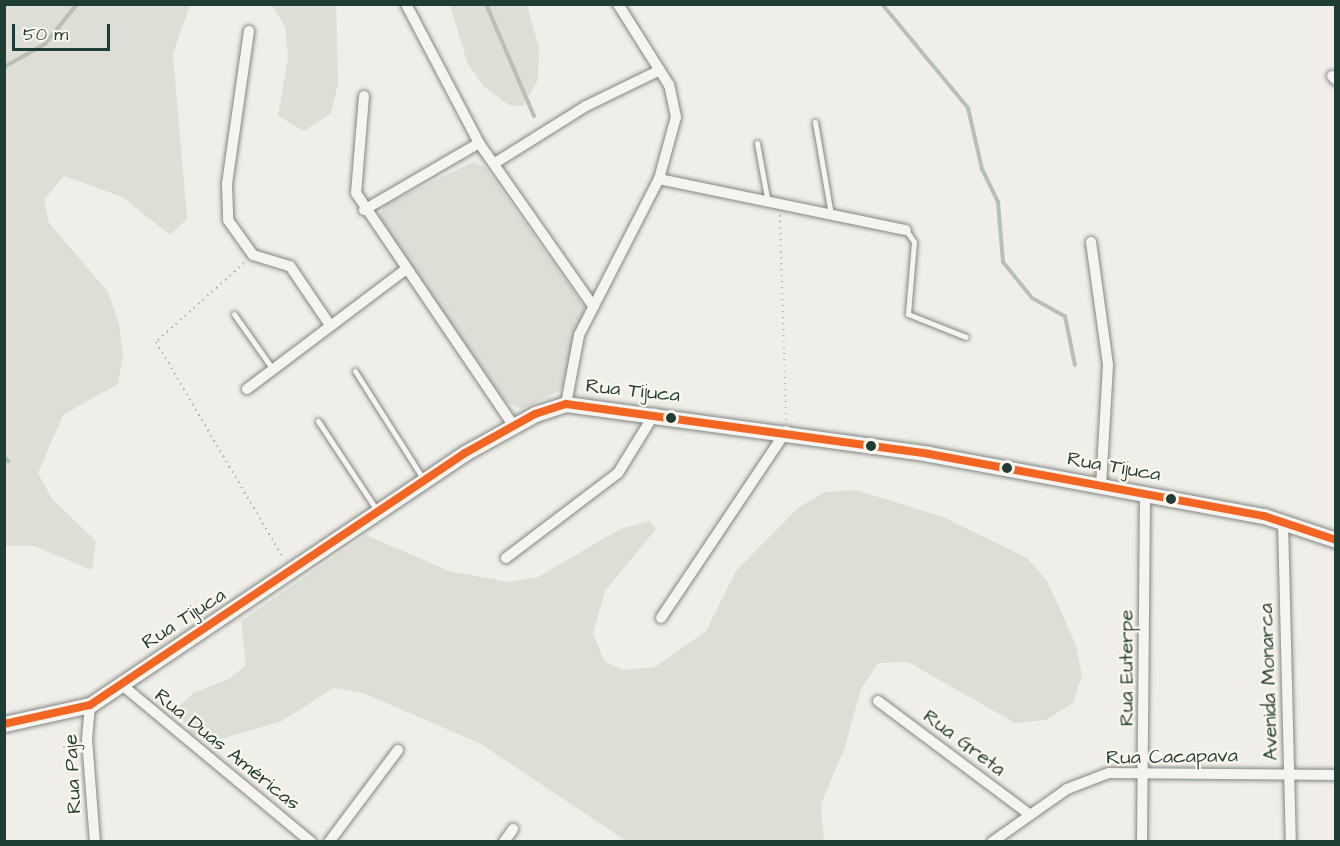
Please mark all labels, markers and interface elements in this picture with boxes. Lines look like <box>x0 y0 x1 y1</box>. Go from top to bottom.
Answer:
scale bar <box>15 12 112 50</box>
text: 50 m <box>23 22 68 47</box>
street label: Rua Tijuca <box>585 374 681 408</box>
unlabelled marker <box>665 412 677 424</box>
unlabelled marker <box>865 440 877 452</box>
street label: Rua Tijuca <box>1065 447 1163 487</box>
unlabelled marker <box>1001 462 1013 474</box>
unlabelled marker <box>1165 493 1177 505</box>
street label: Rua Tijuca <box>138 583 230 655</box>
street label: Avenida Monarca <box>1254 603 1284 761</box>
street label: Rua Euterpe <box>1115 610 1139 726</box>
street label: Rua Duas Américas <box>149 684 305 816</box>
street label: Rua Greta <box>918 704 1010 782</box>
street label: Rua Paje <box>59 733 87 815</box>
street label: Rua Cacapava <box>1106 744 1238 770</box>

